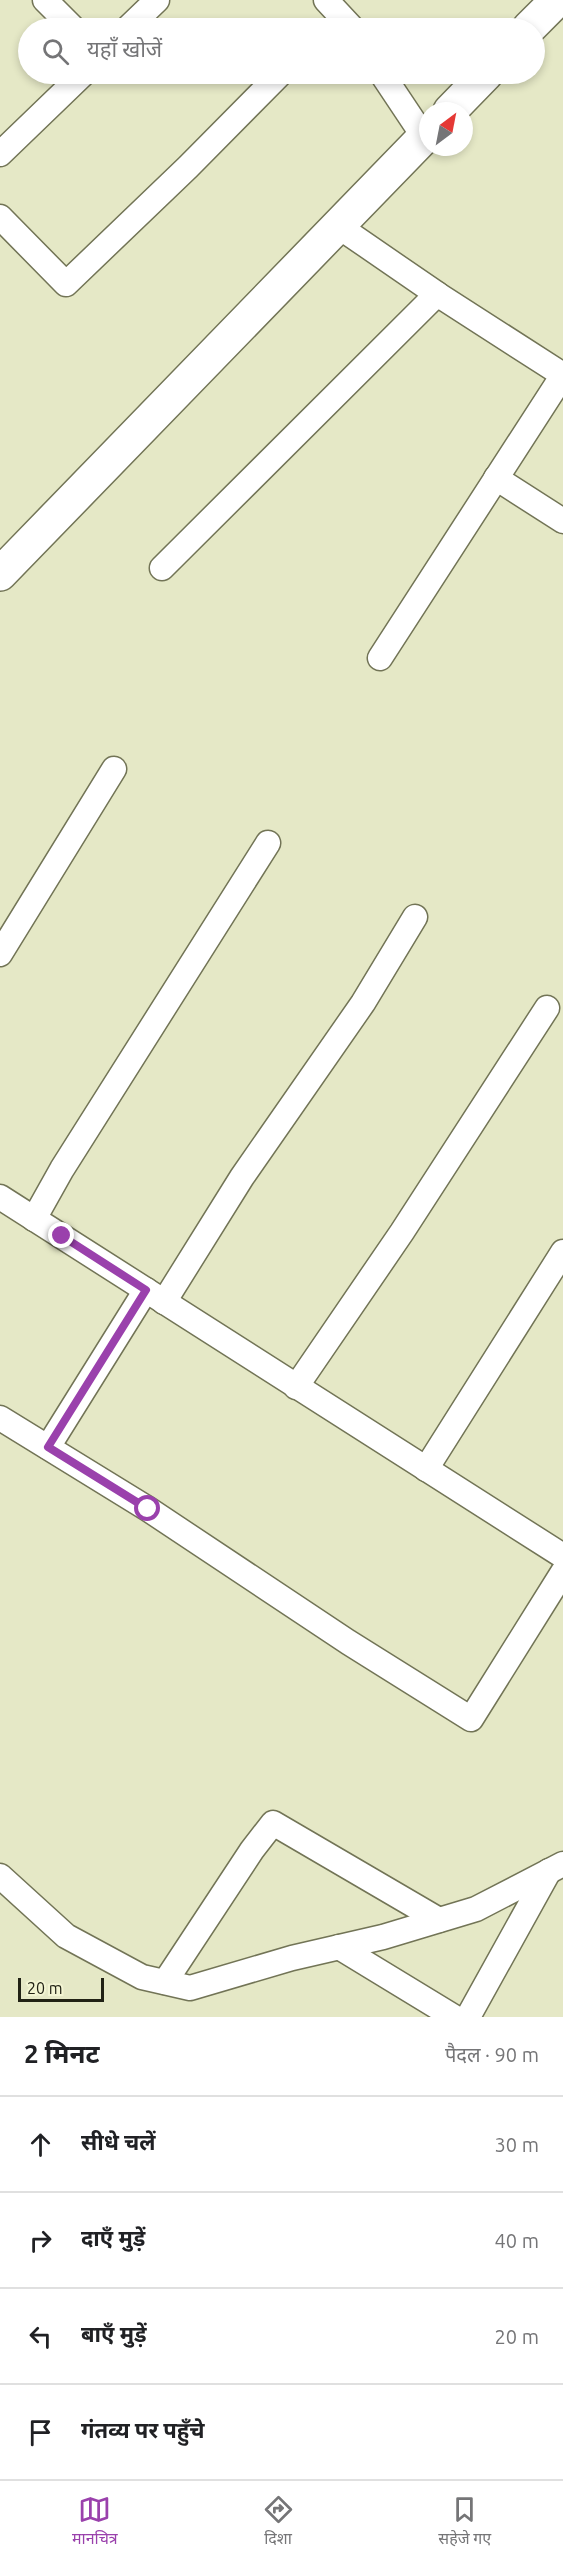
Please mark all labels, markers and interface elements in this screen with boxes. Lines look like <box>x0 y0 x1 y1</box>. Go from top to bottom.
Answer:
search box <box>18 18 545 84</box>
icon: search <box>39 35 72 68</box>
text: यहाँ खोजें <box>87 36 162 61</box>
north arrow <box>419 102 473 156</box>
route end <box>48 1222 74 1248</box>
route start <box>134 1495 160 1521</box>
scale bar <box>18 1975 104 2002</box>
text: 20 m <box>27 1979 63 1997</box>
text: 2 मिनट <box>24 2039 99 2068</box>
text: पैदल · 90 m <box>445 2043 539 2066</box>
icon: ahead <box>24 2128 57 2161</box>
text: सीधे चलें <box>81 2129 156 2154</box>
text: 30 m <box>495 2133 539 2156</box>
icon: right <box>24 2224 57 2257</box>
text: दाएँ मुड़ें <box>81 2225 145 2250</box>
text: 40 m <box>495 2229 539 2252</box>
icon: left <box>24 2320 57 2353</box>
text: बाएँ मुड़ें <box>81 2321 147 2346</box>
text: 20 m <box>495 2325 539 2348</box>
icon: arrive <box>24 2416 57 2449</box>
text: गंतव्य पर पहुँचे <box>81 2417 205 2442</box>
tab: मानचित्र <box>72 2493 118 2551</box>
tab: दिशा <box>262 2493 295 2551</box>
tab: सहेजे गए <box>438 2493 491 2551</box>

